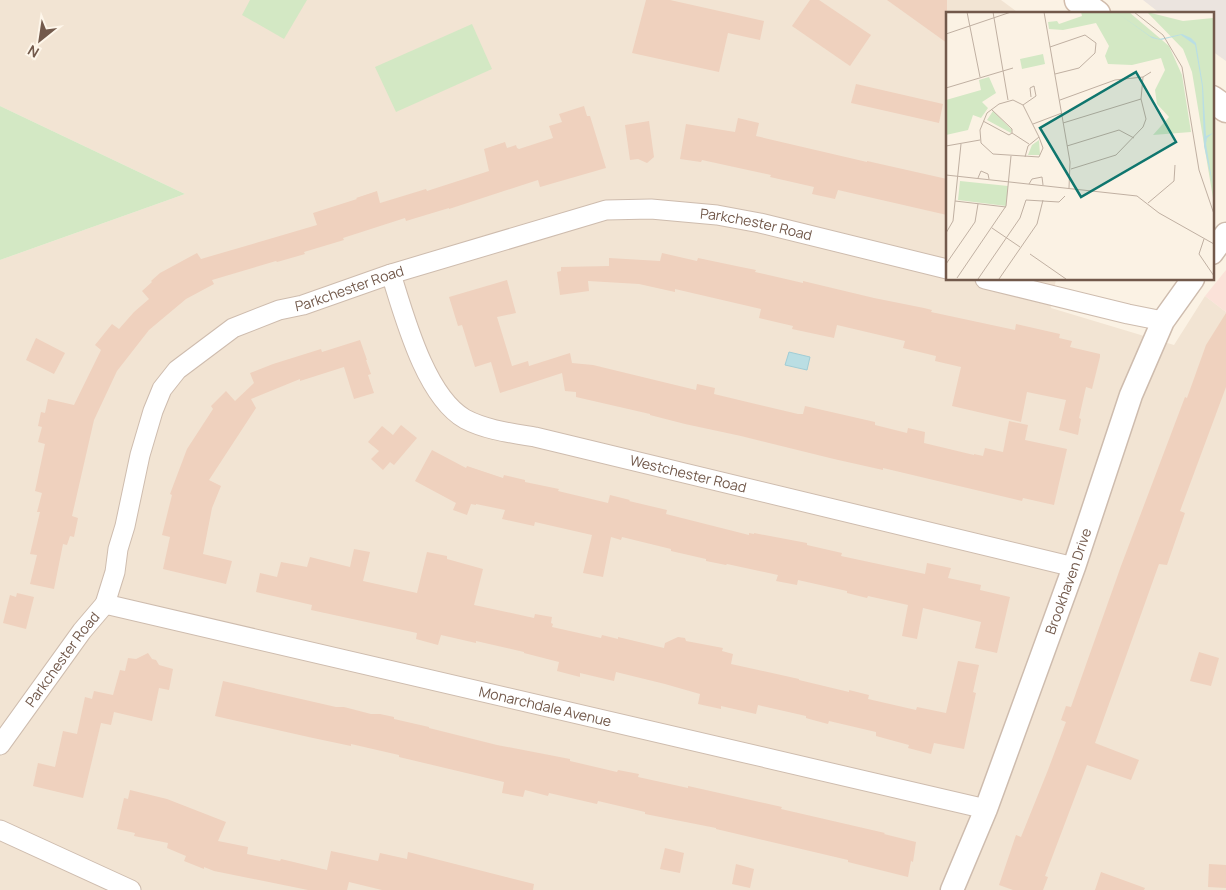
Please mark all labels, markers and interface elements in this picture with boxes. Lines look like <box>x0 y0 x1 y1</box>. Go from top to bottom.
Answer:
inset map <box>946 12 1214 280</box>
north arrow <box>15 15 65 65</box>
text: N <box>24 41 42 62</box>
street label: Parkchester Road <box>699 204 814 244</box>
street label: Parkchester Road <box>293 261 406 315</box>
street label: Westchester Road <box>628 450 748 497</box>
street label: Brookhaven Drive <box>1040 525 1095 637</box>
street label: Parkchester Road <box>20 607 103 710</box>
street label: Monarchdale Avenue <box>477 681 613 731</box>

